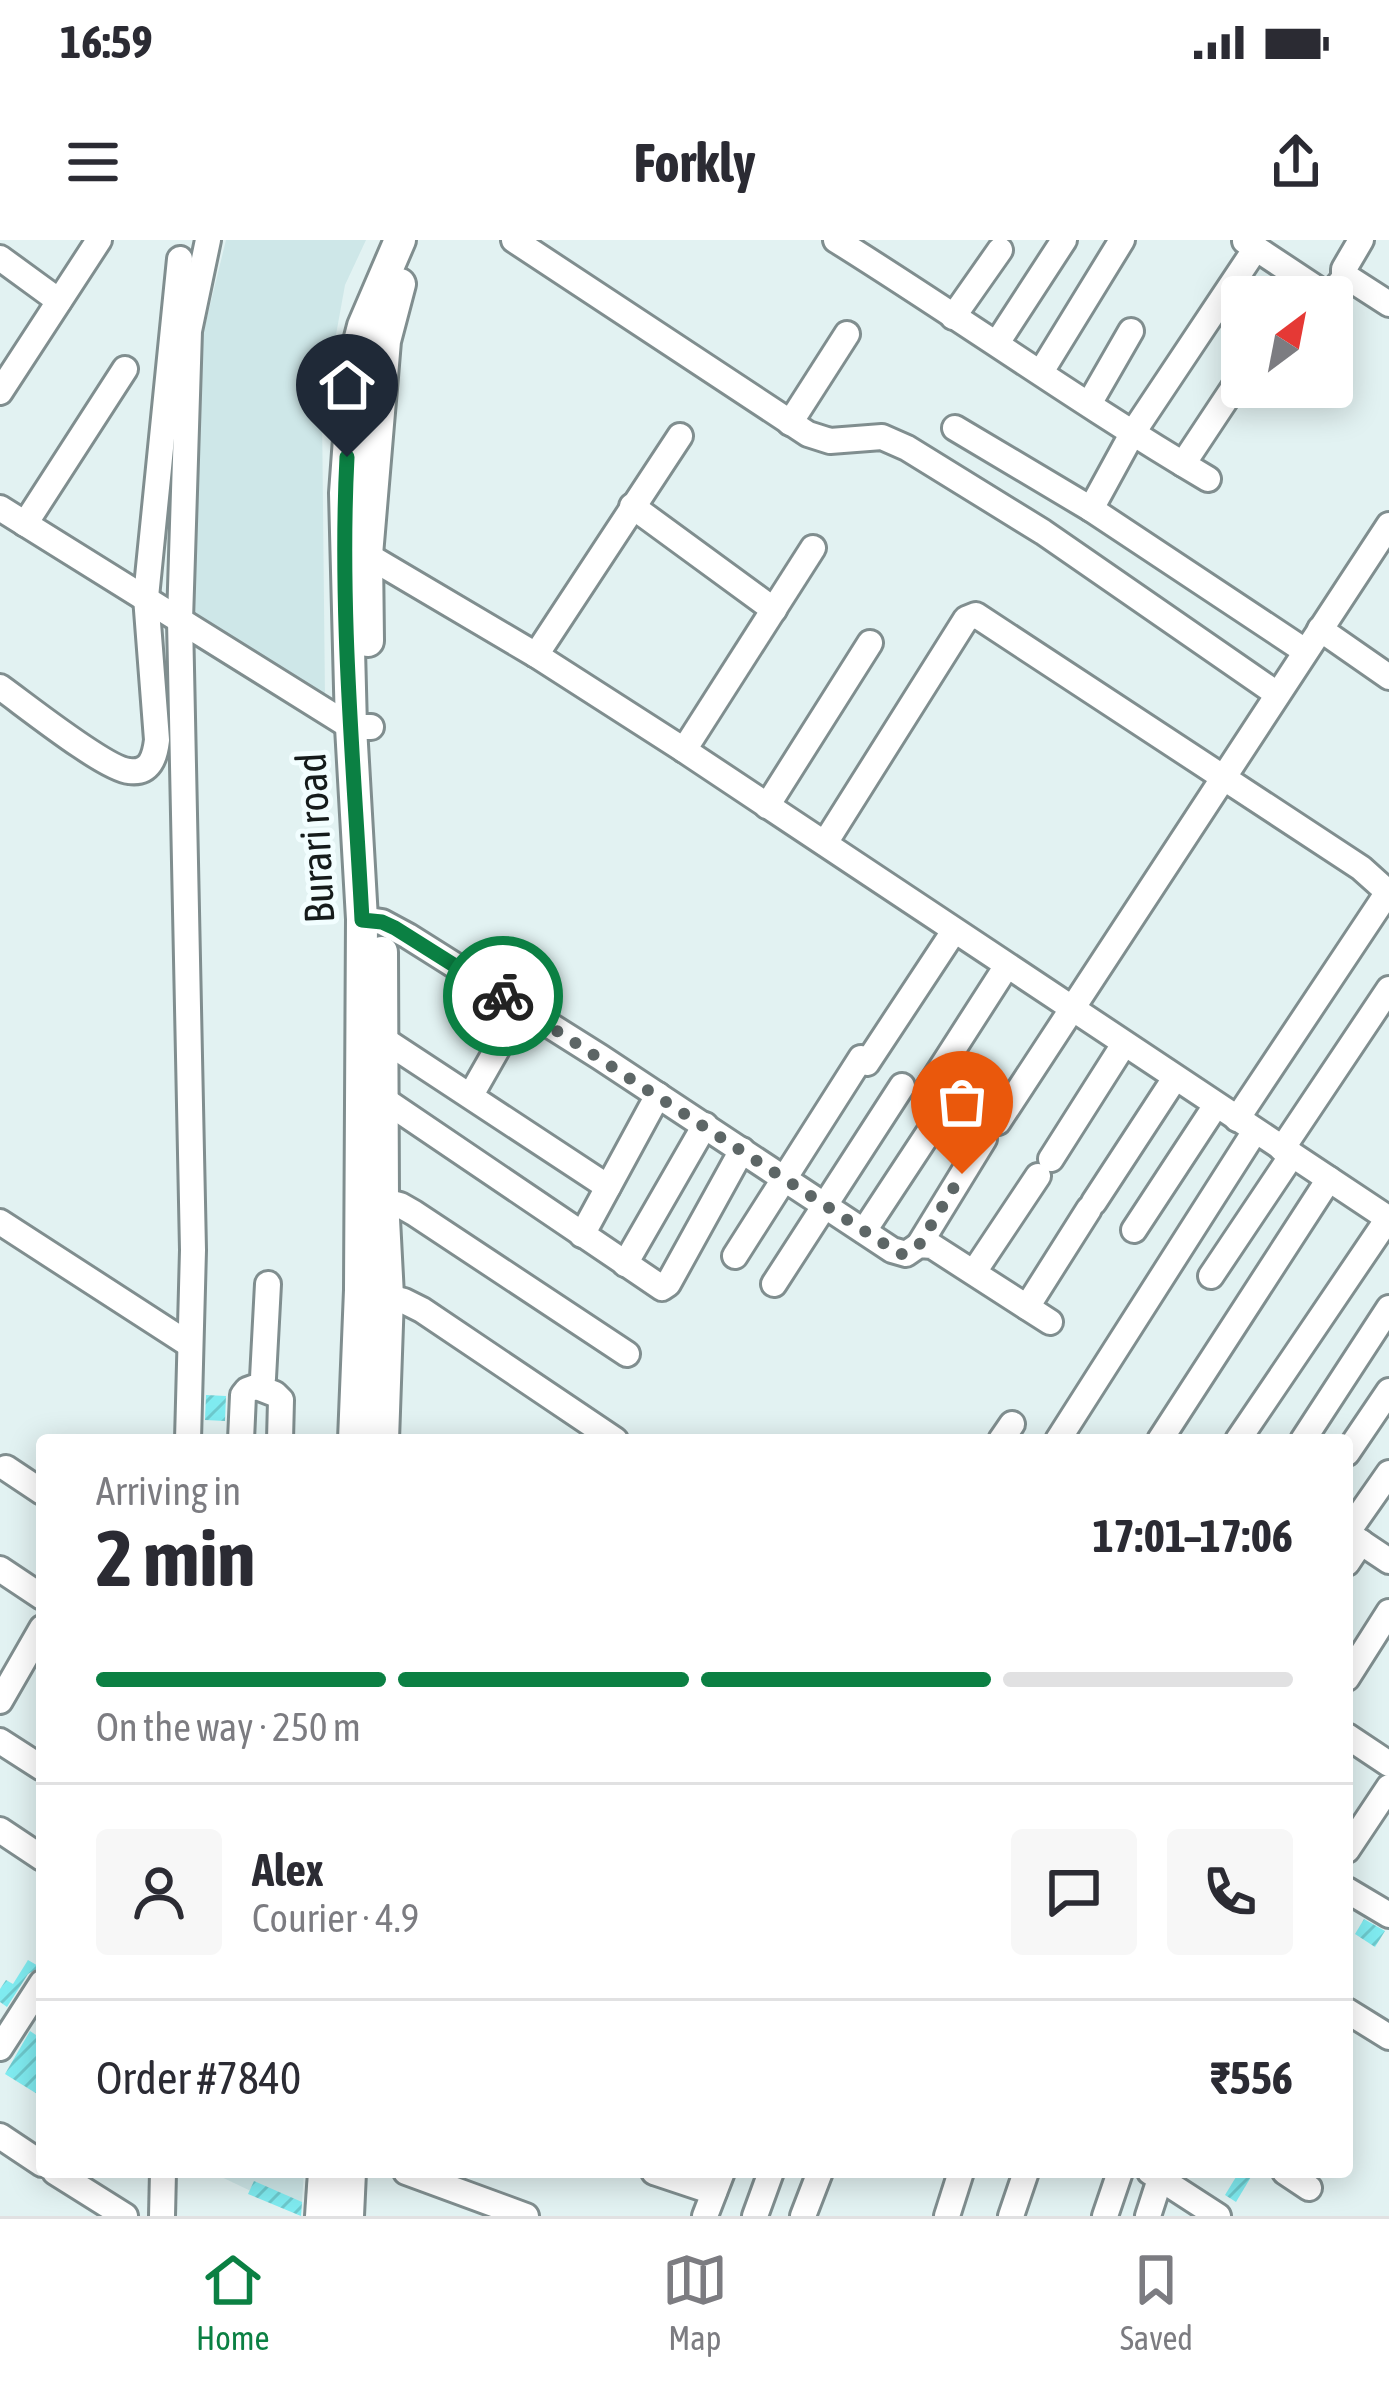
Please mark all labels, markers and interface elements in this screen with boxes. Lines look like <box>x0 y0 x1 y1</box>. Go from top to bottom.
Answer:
text: 16:59 <box>60 16 153 68</box>
icon: menu <box>60 129 126 195</box>
icon: share <box>1263 129 1329 195</box>
text: Forkly <box>634 132 755 193</box>
north arrow <box>1221 276 1353 408</box>
map controls <box>1221 276 1353 408</box>
pin <box>296 334 398 457</box>
icon: home <box>314 352 380 418</box>
street label: Burari road <box>287 752 343 924</box>
courier <box>443 936 563 1056</box>
icon: bike <box>470 963 536 1029</box>
pin <box>911 1051 1013 1174</box>
icon: bag <box>929 1069 995 1135</box>
text: Arriving in <box>96 1469 241 1513</box>
text: 17:01–17:06 <box>1092 1510 1293 1562</box>
text: 2 min <box>96 1513 255 1603</box>
text: On the way · 250 m <box>96 1705 361 1749</box>
button: person <box>96 1829 222 1955</box>
button: chat <box>1011 1829 1137 1955</box>
button: phone <box>1167 1829 1293 1955</box>
text: Alex <box>252 1844 324 1896</box>
text: Courier · 4.9 <box>252 1896 419 1940</box>
text: Order #7840 <box>96 2052 301 2104</box>
text: ₹556 <box>1210 2052 1293 2104</box>
tab: Home <box>196 2247 270 2357</box>
tab: Map <box>662 2247 728 2357</box>
tab: Saved <box>1120 2247 1193 2357</box>

